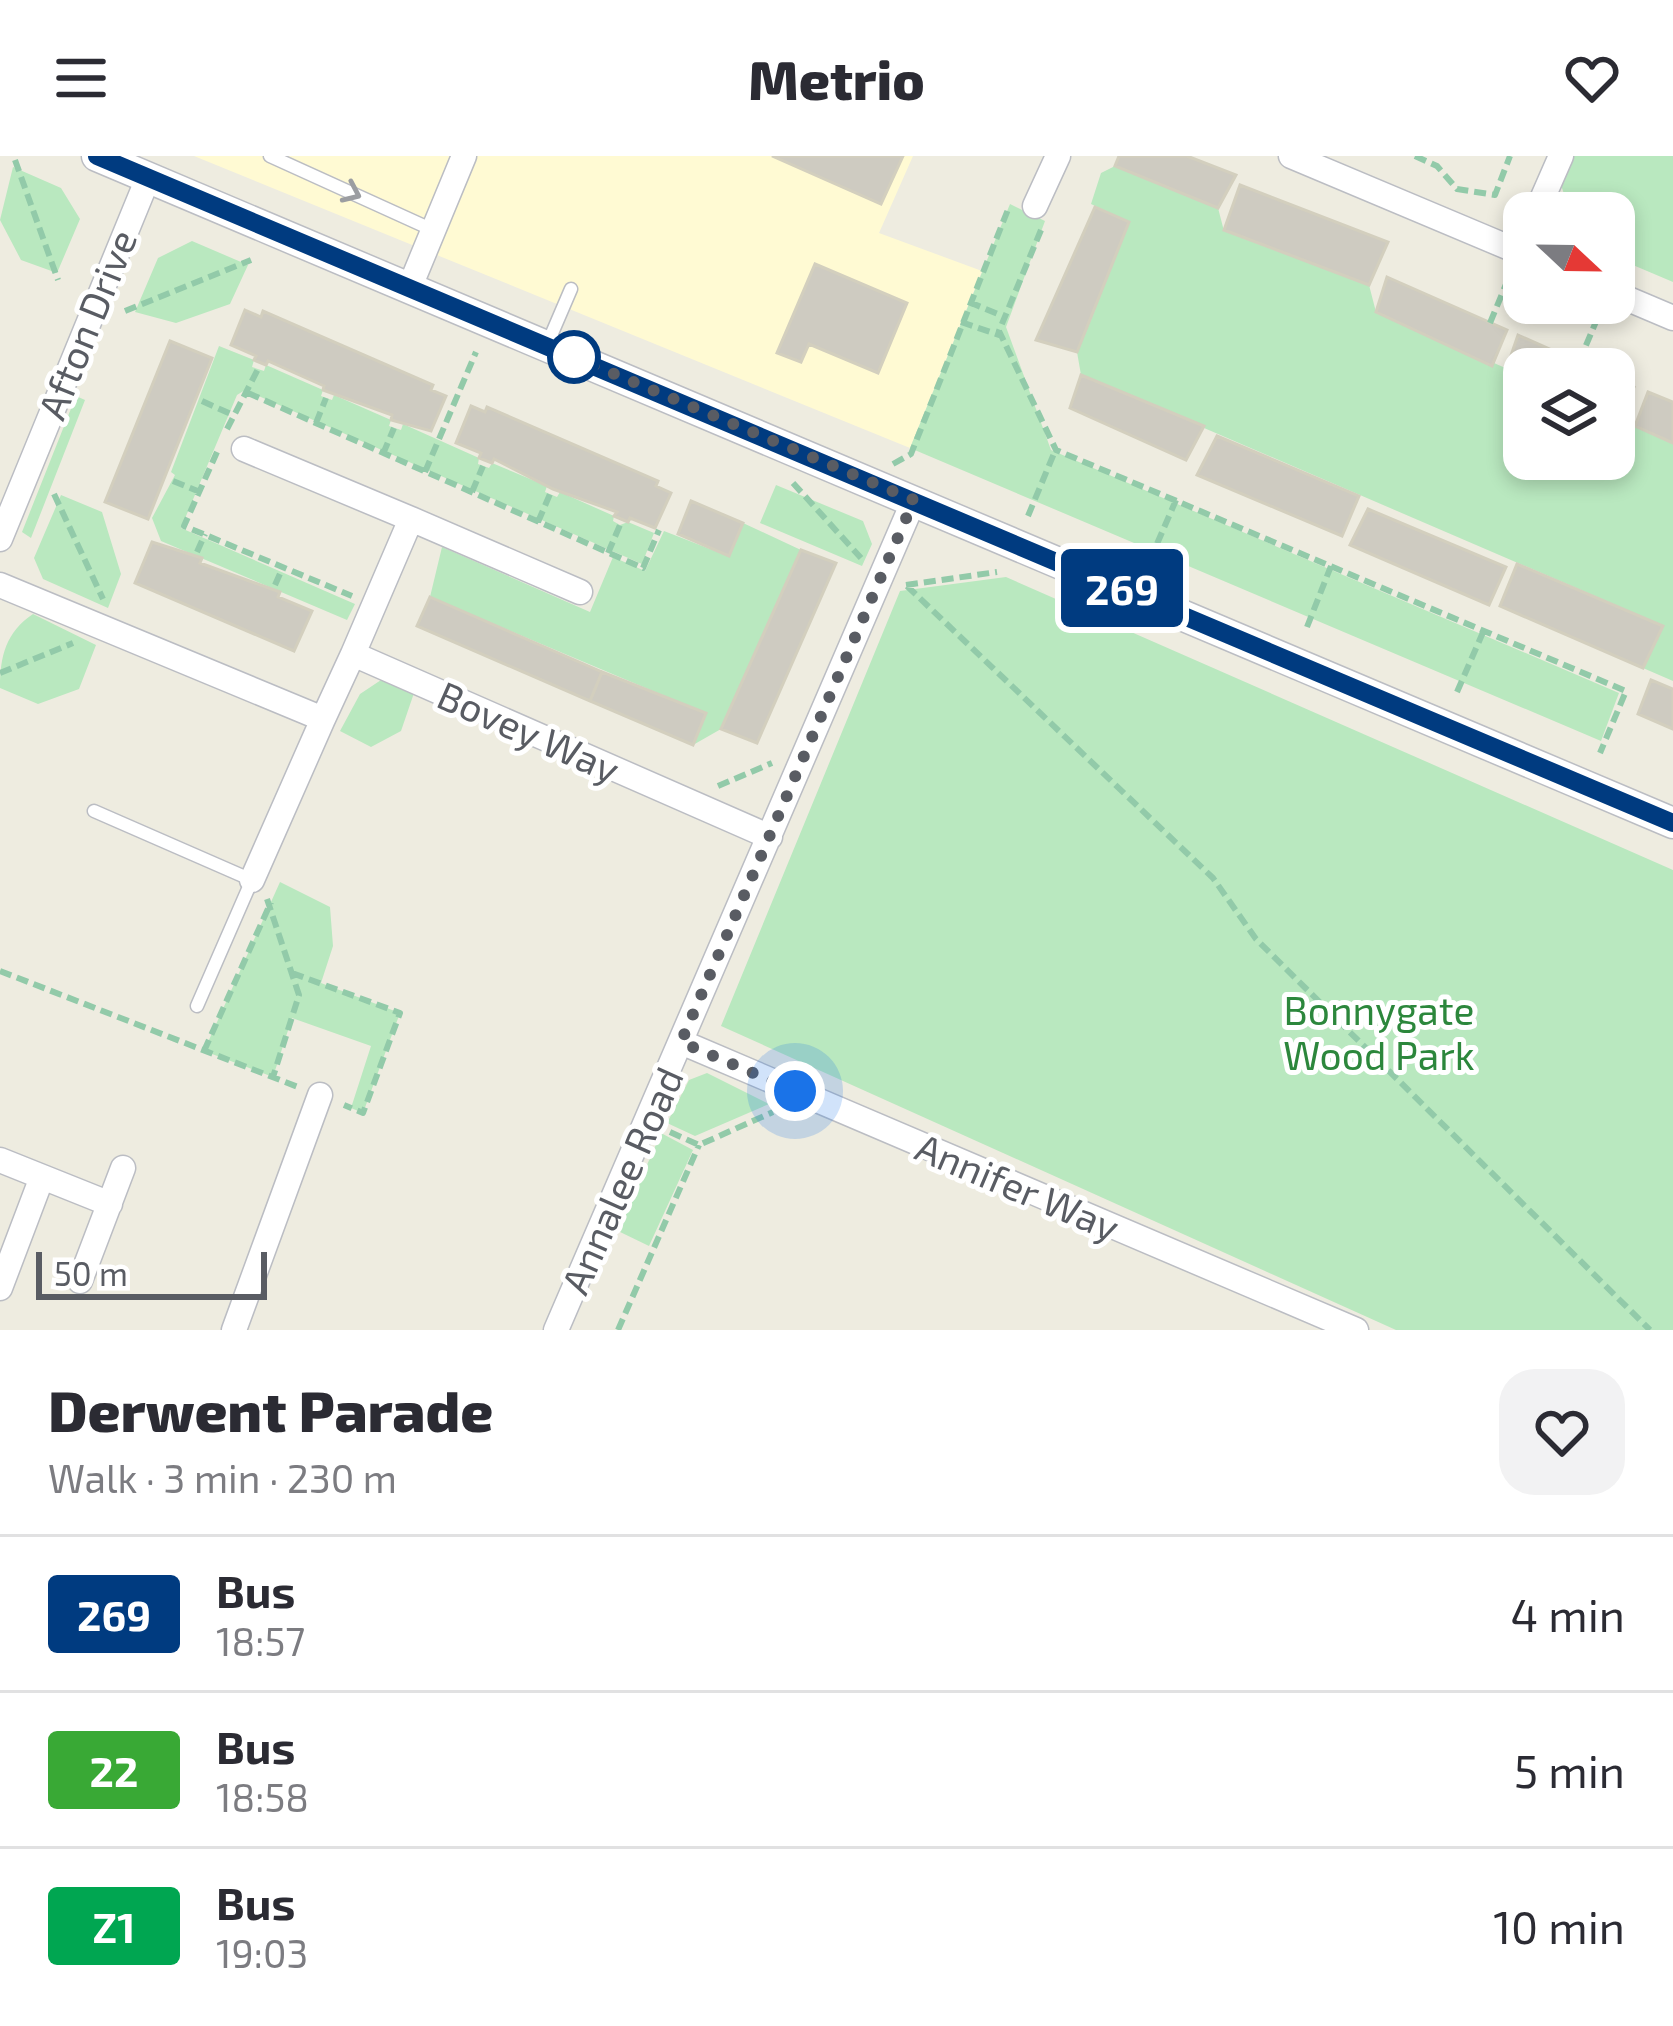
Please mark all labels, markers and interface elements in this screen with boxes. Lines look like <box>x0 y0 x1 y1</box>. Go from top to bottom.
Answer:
icon: menu <box>48 45 114 111</box>
icon: heart <box>1559 45 1625 111</box>
text: Metrio <box>748 46 925 111</box>
one-way arrow <box>340 179 361 202</box>
north arrow <box>1503 192 1635 324</box>
map controls <box>1503 192 1635 480</box>
street label: Afton Drive <box>27 223 145 425</box>
unlabelled marker <box>549 332 599 382</box>
button: layers <box>1503 348 1635 480</box>
line badge: 269 <box>1053 549 1191 627</box>
text: 269 <box>1085 563 1159 613</box>
street label: Bovey Way <box>431 670 627 792</box>
park label: Bonnygate Wood Park <box>1283 986 1475 1078</box>
street label: Annalee Road <box>550 1059 692 1301</box>
your location <box>765 1061 825 1121</box>
street label: Annifer Way <box>909 1122 1127 1250</box>
scale bar <box>36 1246 267 1299</box>
text: 50 m <box>54 1253 128 1293</box>
button: heart <box>1499 1369 1625 1495</box>
text: Derwent Parade <box>48 1375 493 1443</box>
text: Walk · 3 min · 230 m <box>48 1454 397 1501</box>
text: Bus <box>216 1563 295 1617</box>
text: 4 min <box>1511 1587 1625 1641</box>
text: 269 <box>77 1589 151 1639</box>
text: 18:57 <box>216 1617 305 1664</box>
text: Bus <box>216 1719 295 1773</box>
text: 5 min <box>1514 1743 1625 1797</box>
text: 22 <box>90 1745 138 1795</box>
text: 18:58 <box>216 1773 309 1820</box>
text: Bus <box>216 1875 295 1929</box>
text: 10 min <box>1493 1899 1625 1953</box>
text: Z1 <box>93 1901 135 1951</box>
text: 19:03 <box>216 1929 308 1976</box>

